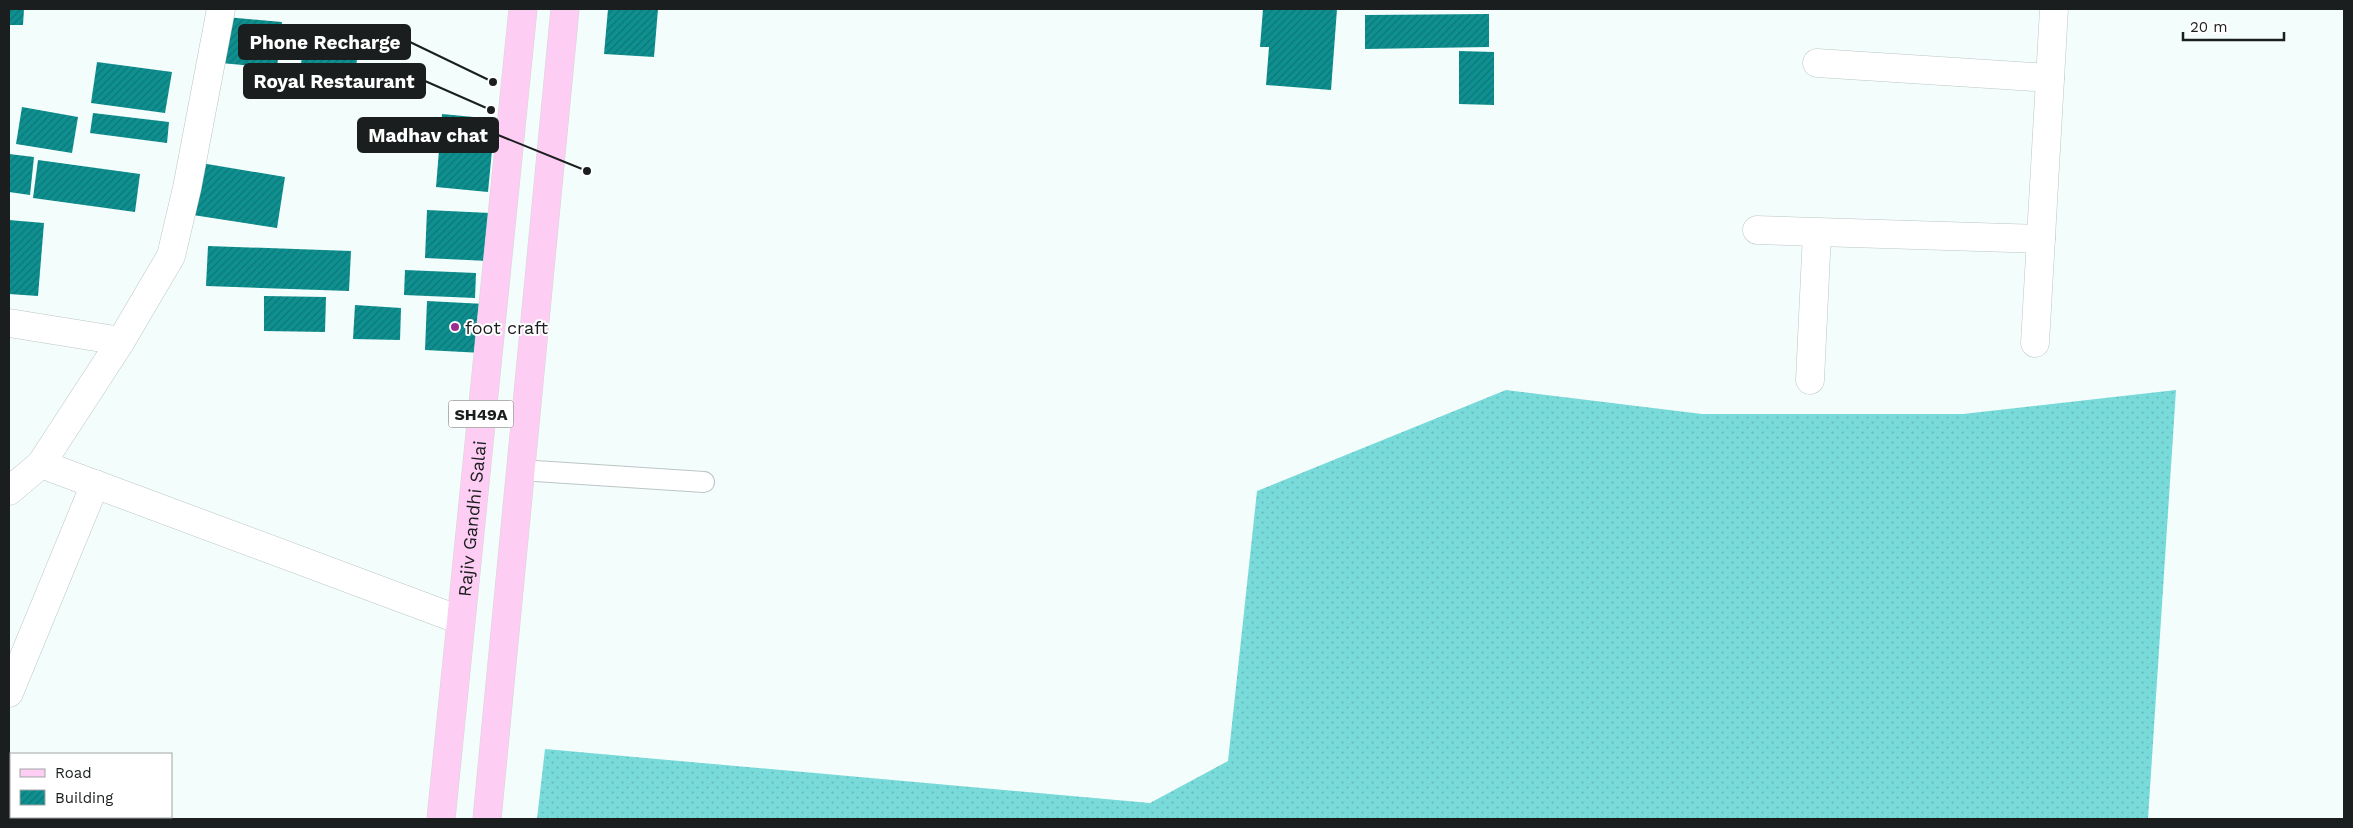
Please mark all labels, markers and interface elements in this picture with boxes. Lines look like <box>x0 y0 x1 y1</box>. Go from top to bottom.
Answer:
scale bar <box>2183 10 2284 42</box>
text: 20 m <box>2190 18 2228 36</box>
callout: Phone Recharge <box>239 25 410 59</box>
text: Phone Recharge <box>249 31 401 54</box>
callout: Royal Restaurant <box>244 64 425 98</box>
text: Royal Restaurant <box>253 70 415 93</box>
callout: Madhav chat <box>358 118 498 152</box>
text: Madhav chat <box>368 124 489 147</box>
place label: foot craft <box>465 317 548 338</box>
marker: foot craft <box>449 321 461 333</box>
road number: SH49A <box>448 400 514 428</box>
street label: Rajiv Gandhi Salai <box>453 440 490 598</box>
legend <box>10 753 172 818</box>
text: Road <box>55 764 92 782</box>
text: Building <box>55 789 113 807</box>

